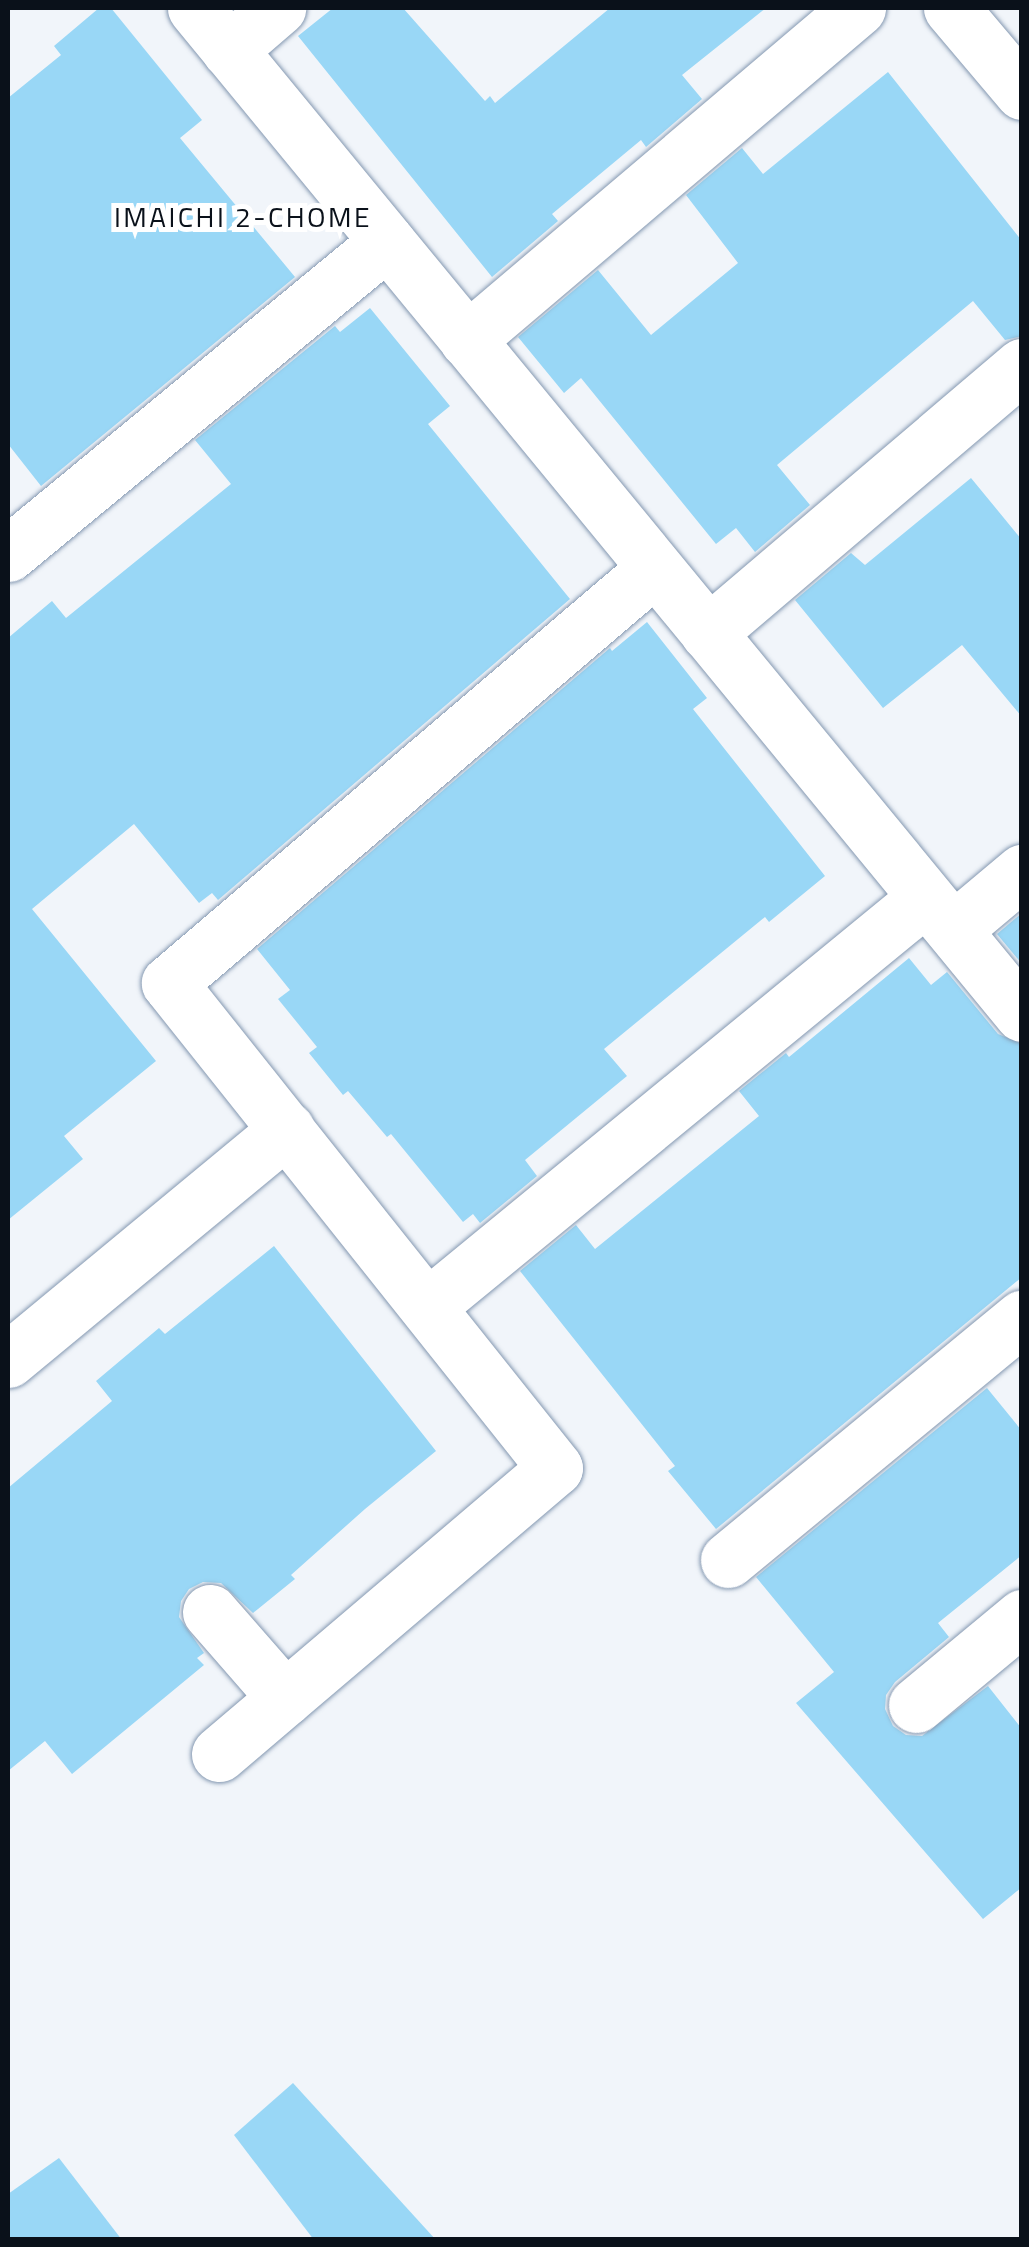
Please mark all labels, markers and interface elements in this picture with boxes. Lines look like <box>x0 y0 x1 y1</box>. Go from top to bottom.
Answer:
district label: IMAICHI 2-CHOME <box>114 200 372 234</box>

